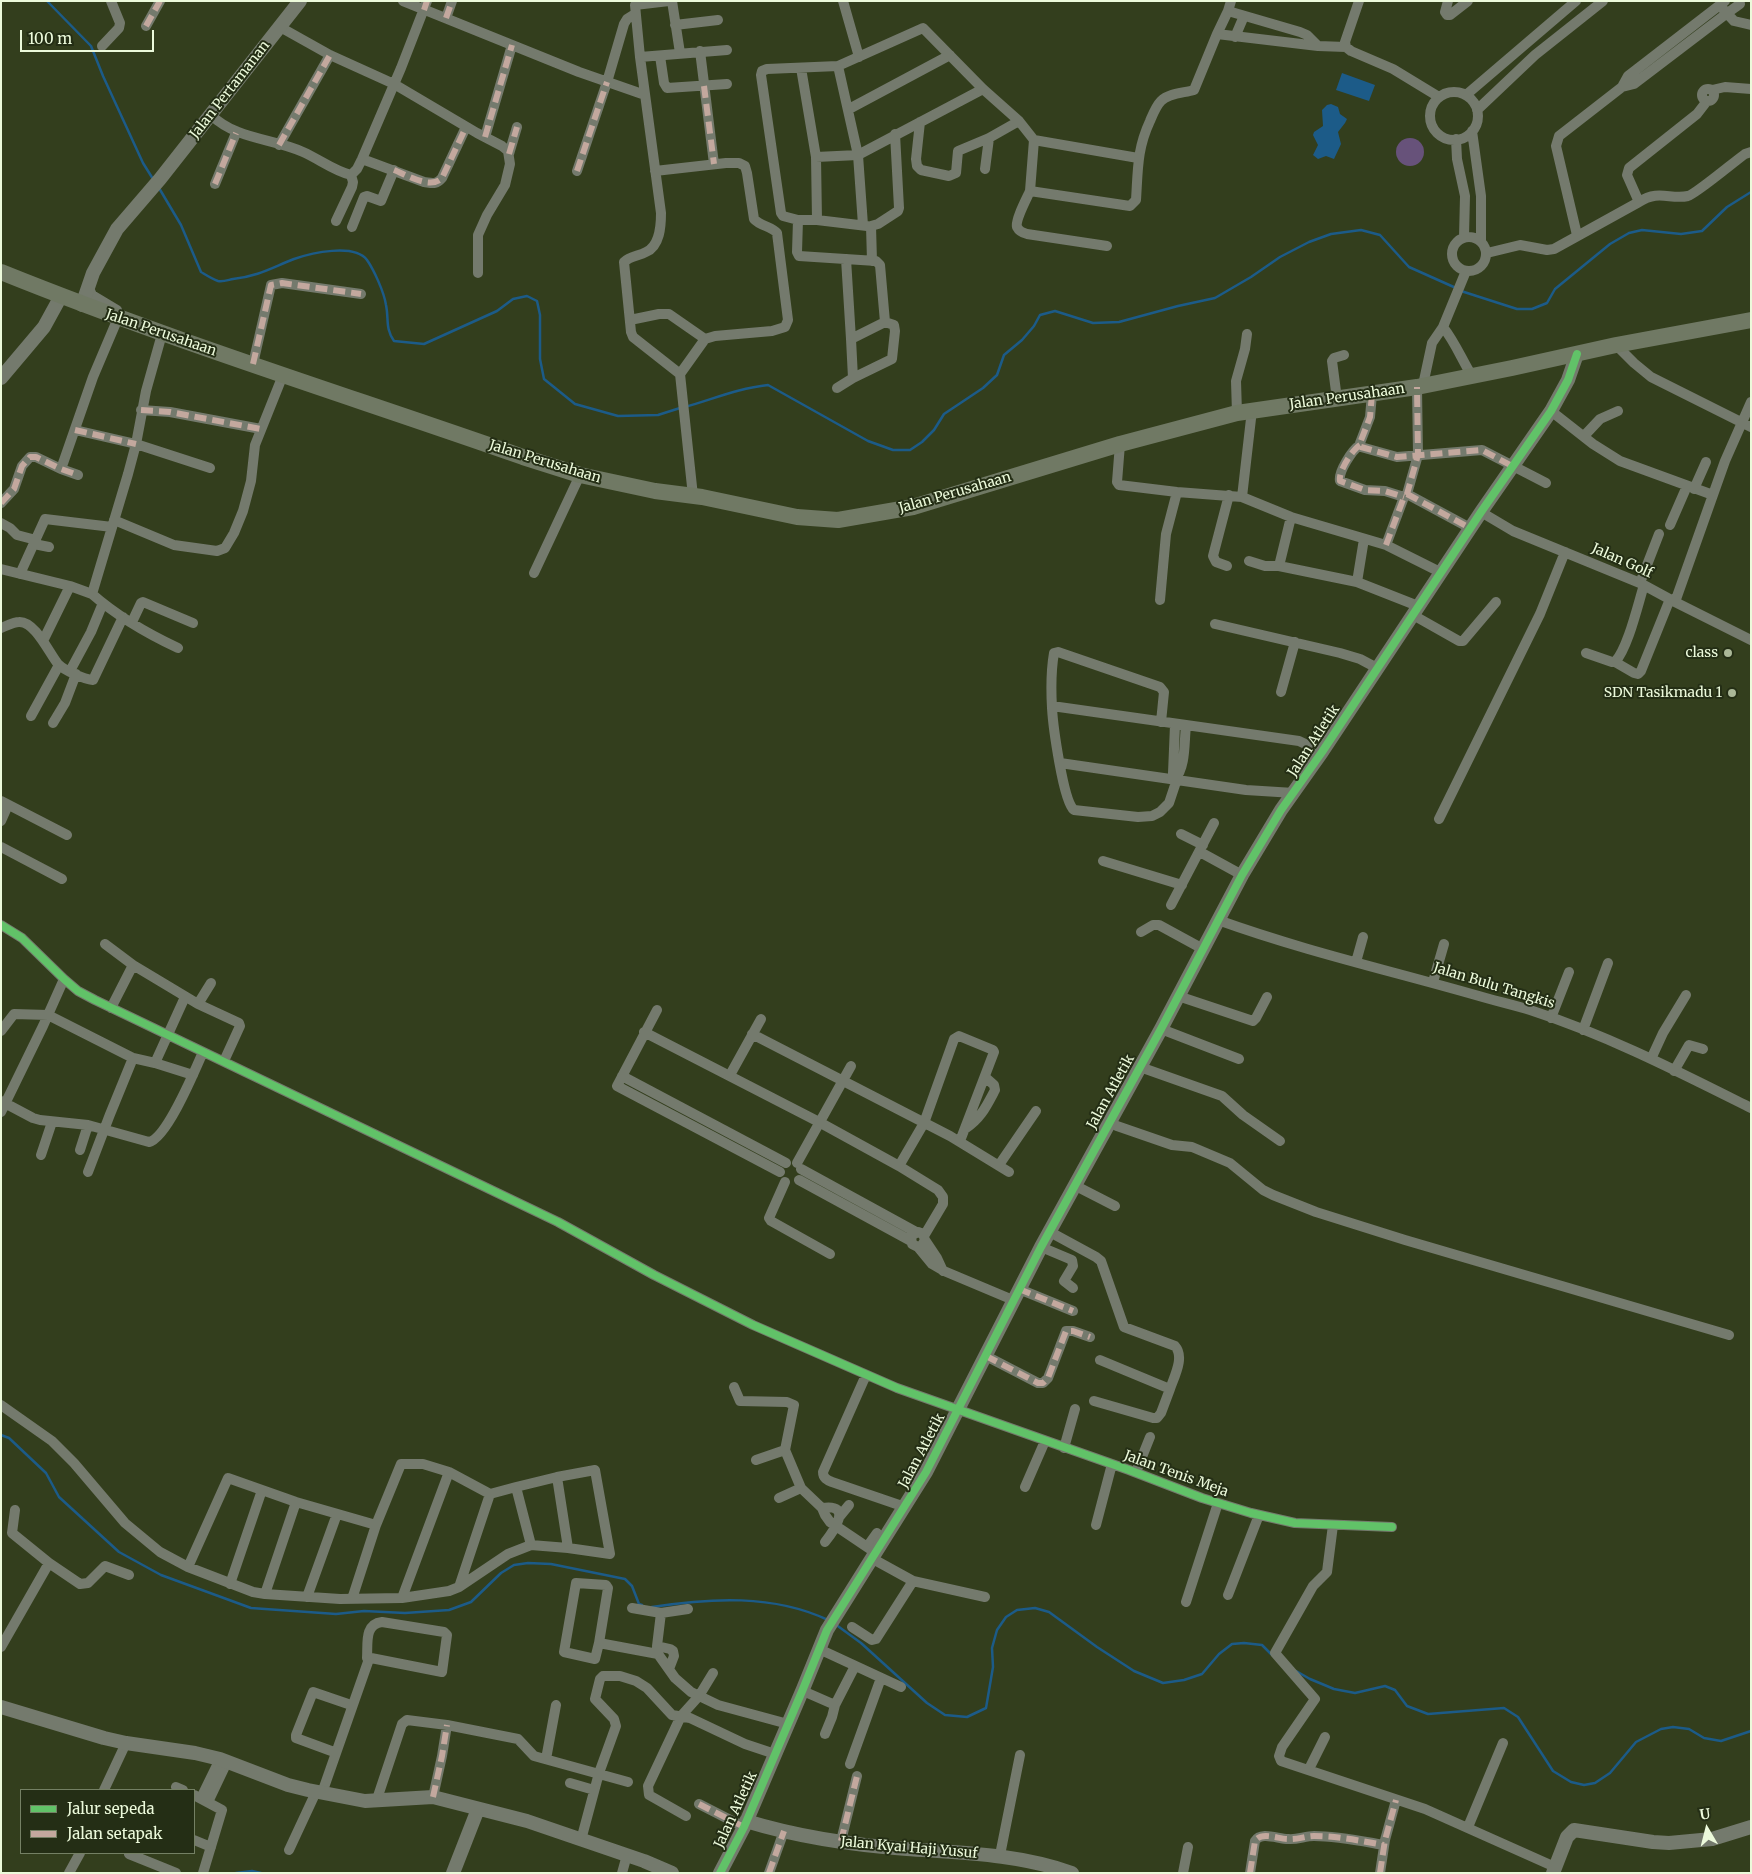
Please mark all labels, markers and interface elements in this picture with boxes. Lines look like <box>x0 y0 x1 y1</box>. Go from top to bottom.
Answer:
scale bar <box>22 20 156 52</box>
text: 100 m <box>28 29 72 48</box>
street label: Jalan Pertamanan <box>187 38 273 142</box>
street label: Jalan Perusahaan <box>103 306 219 360</box>
street label: Jalan Perusahaan <box>1288 381 1406 413</box>
street label: Jalan Perusahaan <box>487 437 603 487</box>
street label: Jalan Perusahaan <box>897 469 1013 517</box>
street label: Jalan Golf <box>1589 540 1655 582</box>
place label: class <box>1685 645 1718 661</box>
marker: class <box>1722 647 1734 659</box>
place label: SDN Tasikmadu 1 <box>1604 685 1722 701</box>
marker: SDN Tasikmadu 1 <box>1726 687 1738 699</box>
street label: Jalan Atletik <box>1284 702 1344 780</box>
street label: Jalan Bulu Tangkis <box>1431 960 1557 1012</box>
street label: Jalan Atletik <box>1084 1052 1138 1132</box>
street label: Jalan Atletik <box>895 1411 949 1491</box>
street label: Jalan Tenis Meja <box>1121 1447 1231 1501</box>
street label: Jalan Atletik <box>711 1769 761 1851</box>
legend <box>20 1789 195 1854</box>
text: Jalur sepeda <box>67 1799 154 1818</box>
north arrow <box>1682 1804 1732 1854</box>
text: U <box>1699 1805 1711 1824</box>
text: Jalan setapak <box>67 1824 162 1843</box>
street label: Jalan Kyai Haji Yusuf <box>840 1834 978 1862</box>

